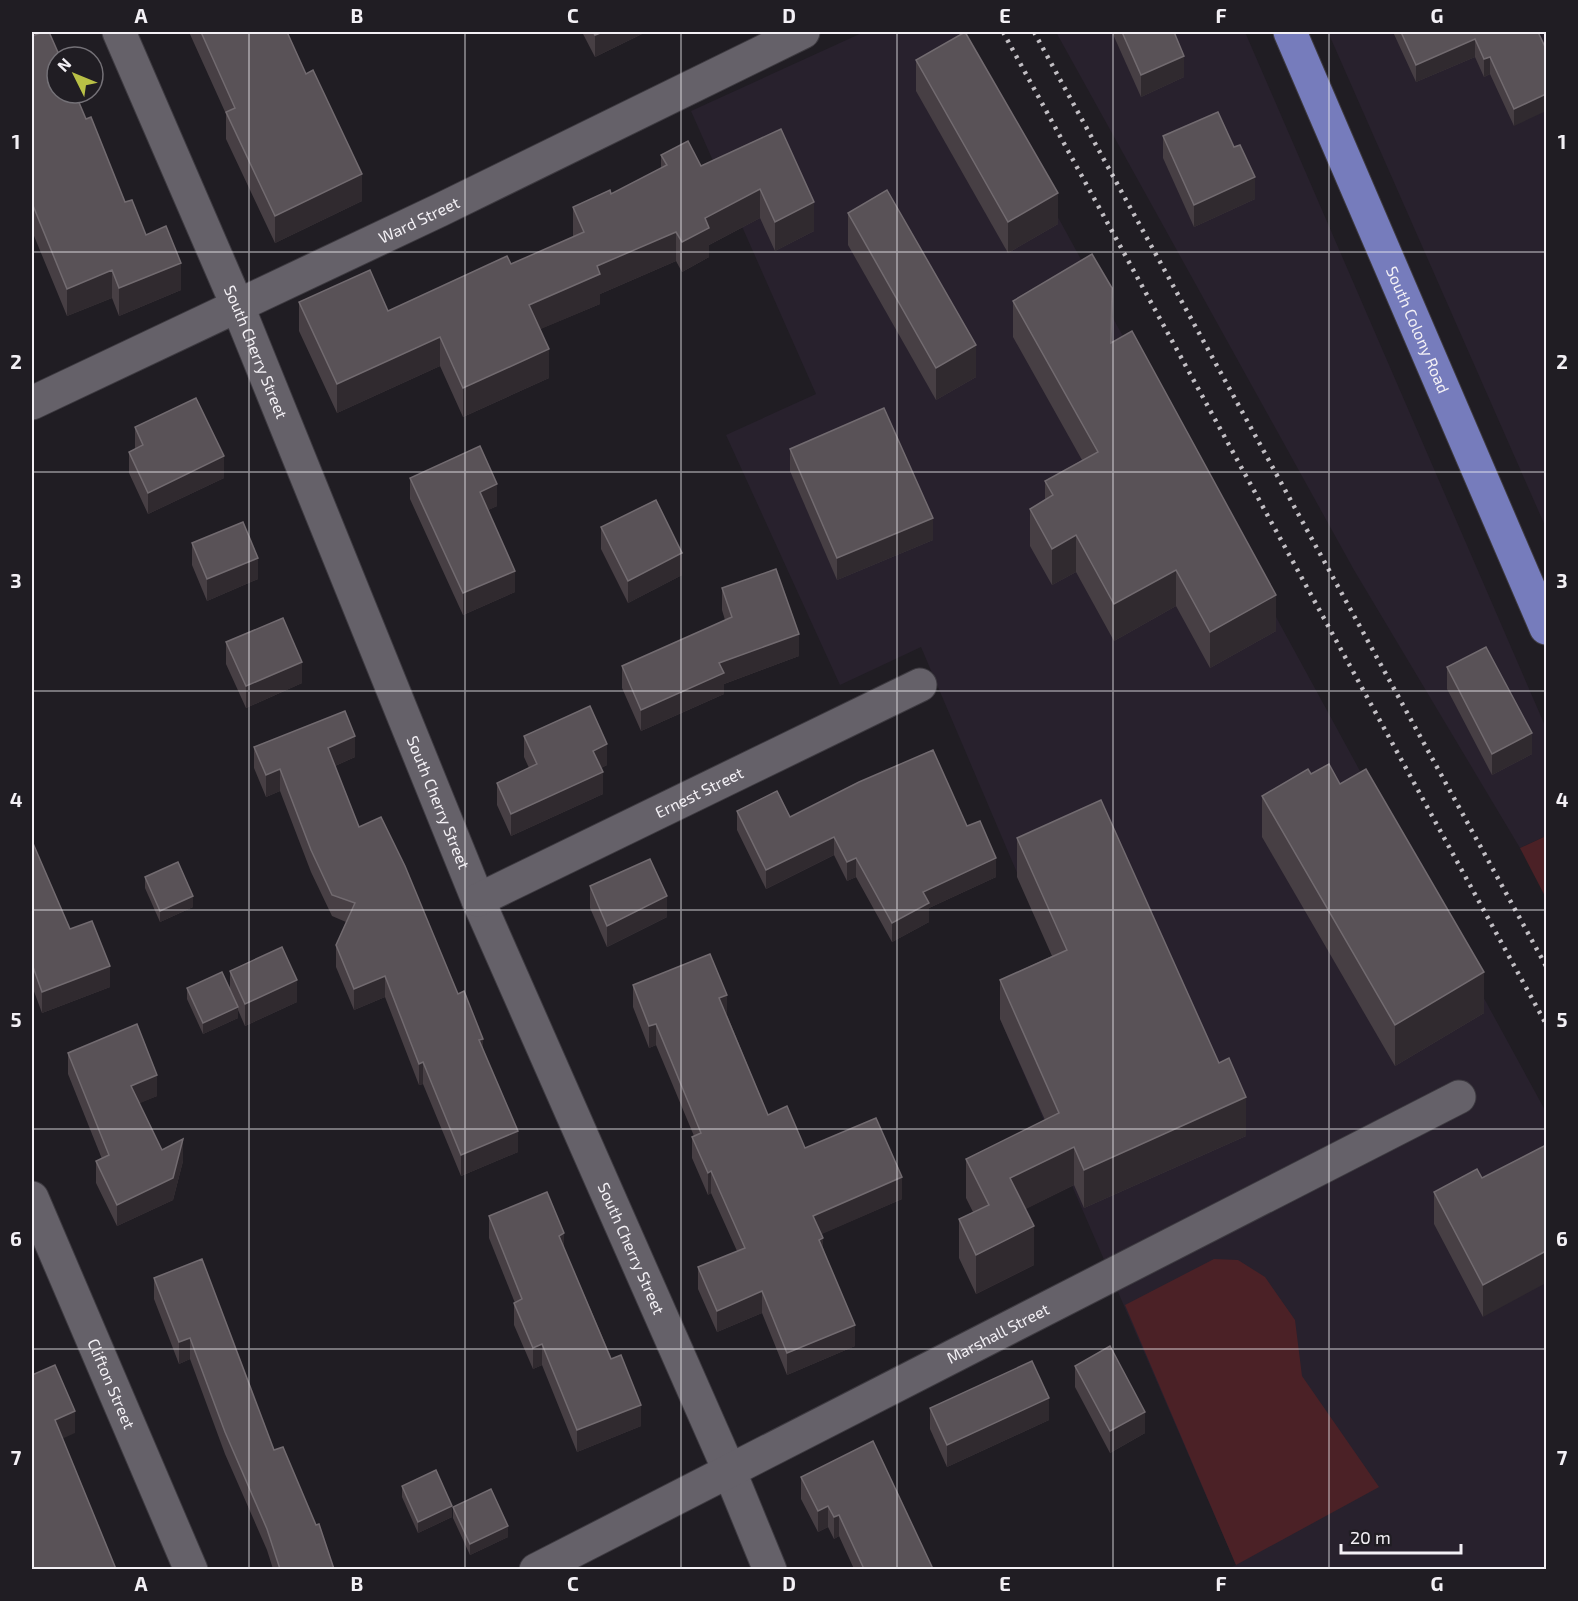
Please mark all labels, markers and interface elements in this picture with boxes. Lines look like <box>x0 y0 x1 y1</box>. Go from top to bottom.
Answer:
text: A <box>134 3 148 27</box>
text: B <box>351 3 363 27</box>
text: C <box>567 3 579 27</box>
text: D <box>782 3 796 27</box>
text: E <box>999 3 1011 27</box>
text: F <box>1215 3 1227 27</box>
text: G <box>1431 3 1443 27</box>
north arrow <box>45 45 105 105</box>
text: N <box>53 54 75 75</box>
text: 1 <box>12 129 20 153</box>
text: 1 <box>1558 129 1566 153</box>
street label: Ward Street <box>375 192 462 247</box>
street label: South Colony Road <box>1383 263 1454 396</box>
street label: South Cherry Street <box>221 282 292 421</box>
text: 2 <box>10 349 22 373</box>
text: 2 <box>1556 349 1568 373</box>
text: 3 <box>10 568 22 592</box>
text: 3 <box>1556 568 1568 592</box>
street label: South Cherry Street <box>403 733 474 872</box>
street label: Ernest Street <box>652 762 746 821</box>
text: 4 <box>10 787 23 811</box>
text: 4 <box>1556 787 1569 811</box>
text: 5 <box>10 1007 22 1031</box>
text: 5 <box>1556 1007 1568 1031</box>
street label: South Cherry Street <box>594 1179 669 1317</box>
text: 6 <box>10 1226 22 1250</box>
text: 6 <box>1556 1226 1568 1250</box>
street label: Marshall Street <box>943 1299 1052 1367</box>
street label: Clifton Street <box>84 1335 140 1432</box>
text: 7 <box>11 1445 22 1469</box>
text: 7 <box>1557 1445 1568 1469</box>
scale bar <box>1341 1517 1461 1555</box>
text: 20 m <box>1350 1526 1391 1548</box>
text: A <box>134 1571 148 1595</box>
text: B <box>351 1571 363 1595</box>
text: C <box>567 1571 579 1595</box>
text: D <box>782 1571 796 1595</box>
text: E <box>999 1571 1011 1595</box>
text: F <box>1215 1571 1227 1595</box>
text: G <box>1431 1571 1443 1595</box>

